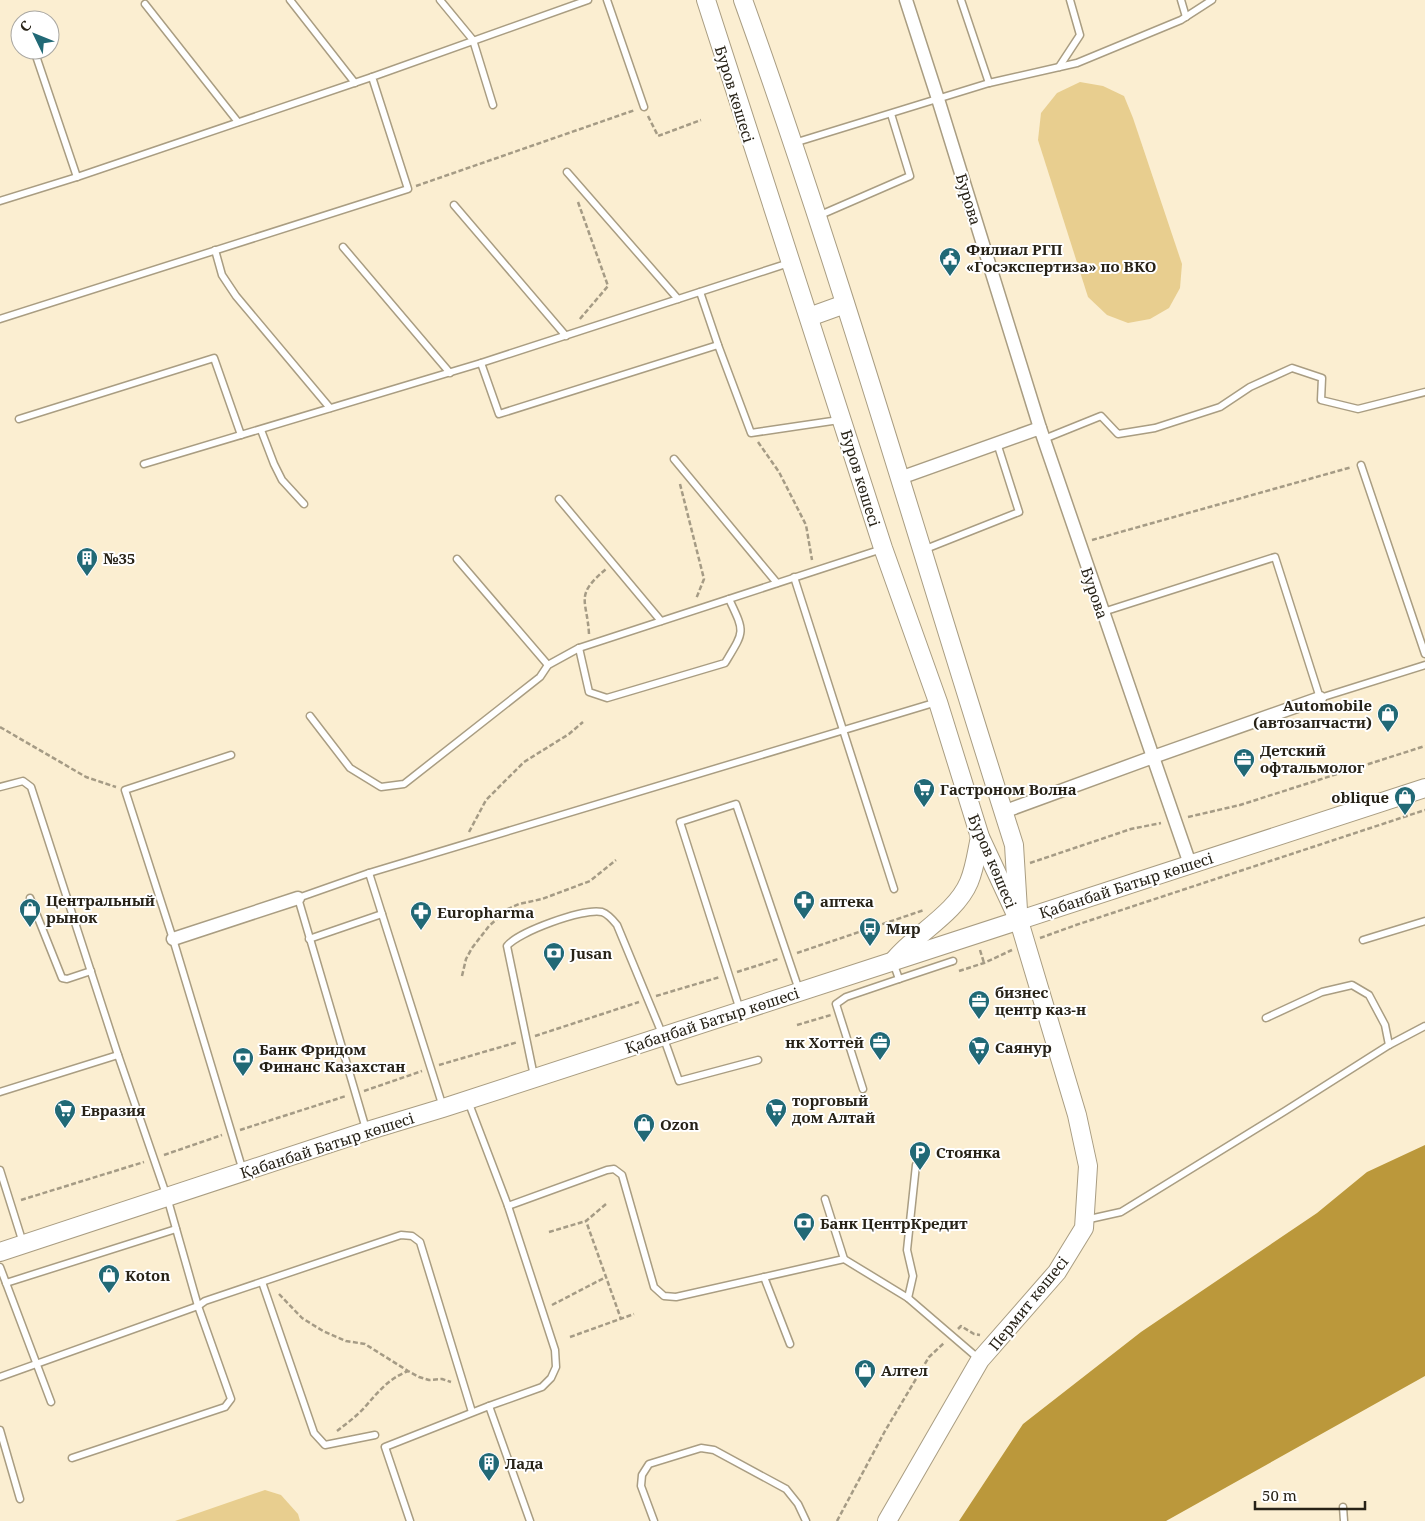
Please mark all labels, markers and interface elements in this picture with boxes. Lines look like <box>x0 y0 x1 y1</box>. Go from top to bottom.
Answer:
north arrow <box>10 10 60 60</box>
text: С <box>15 16 35 36</box>
street label: Буров көшесі <box>711 43 759 145</box>
street label: Бурова <box>952 171 986 227</box>
place label: Филиал РГП «Госэкспертиза» по ВКО <box>966 239 1156 276</box>
public building icon: Филиал РГП «Госэкспертиза» по ВКО <box>938 246 962 277</box>
street label: Буров көшесі <box>837 427 885 529</box>
building icon: №35 <box>75 546 99 577</box>
place label: №35 <box>103 548 135 568</box>
street label: Бурова <box>1077 565 1113 621</box>
place label: Automobile (автозапчасти) <box>1253 695 1372 732</box>
shop icon: Automobile (автозапчасти) <box>1376 702 1400 733</box>
place label: Детский офтальмолог <box>1260 740 1365 777</box>
office icon: Детский офтальмолог <box>1232 747 1256 778</box>
supermarket icon: Гастроном Волна <box>912 777 936 808</box>
place label: Гастроном Волна <box>940 779 1077 799</box>
shop icon: oblique <box>1393 785 1417 816</box>
place label: oblique <box>1331 787 1389 807</box>
street label: Буров көшесі <box>964 811 1022 911</box>
street label: Қабанбай Батыр көшесі <box>1036 847 1216 923</box>
pharmacy icon: аптека <box>792 889 816 920</box>
place label: Центральный рынок <box>46 890 155 927</box>
place label: аптека <box>820 891 874 911</box>
shop icon: Центральный рынок <box>18 897 42 928</box>
pharmacy icon: Europharma <box>409 900 433 931</box>
place label: Europharma <box>437 902 534 922</box>
bus stop icon: Мир <box>858 916 882 947</box>
place label: Мир <box>886 918 921 938</box>
bank icon: Jusan <box>542 941 566 972</box>
place label: Jusan <box>569 943 612 963</box>
street label: Қабанбай Батыр көшесі <box>622 982 802 1058</box>
place label: бизнес центр каз-н <box>995 982 1086 1019</box>
office icon: бизнес центр каз-н <box>967 989 991 1020</box>
office icon: нк Хоттей <box>868 1030 892 1061</box>
place label: нк Хоттей <box>785 1032 864 1052</box>
supermarket icon: Саянур <box>967 1035 991 1066</box>
place label: Саянур <box>995 1037 1052 1057</box>
place label: Банк Фридом Финанс Казахстан <box>259 1039 405 1076</box>
bank icon: Банк Фридом Финанс Казахстан <box>231 1046 255 1077</box>
place label: торговый дом Алтай <box>792 1090 875 1127</box>
supermarket icon: торговый дом Алтай <box>764 1097 788 1128</box>
supermarket icon: Евразия <box>53 1098 77 1129</box>
place label: Евразия <box>81 1100 145 1120</box>
street label: Қабанбай Батыр көшесі <box>237 1107 417 1183</box>
shop icon: Ozon <box>632 1112 656 1143</box>
place label: Ozon <box>660 1114 699 1134</box>
parking icon: Стоянка <box>908 1140 932 1171</box>
place label: Стоянка <box>936 1142 1001 1162</box>
bank icon: Банк ЦентрКредит <box>792 1211 816 1242</box>
place label: Банк ЦентрКредит <box>820 1213 968 1233</box>
street label: Пермит көшесі <box>984 1252 1072 1354</box>
shop icon: Koton <box>97 1263 121 1294</box>
place label: Koton <box>125 1265 170 1285</box>
shop icon: Алтел <box>853 1358 877 1389</box>
place label: Алтел <box>881 1360 928 1380</box>
building icon: Лада <box>477 1451 501 1482</box>
place label: Лада <box>505 1453 544 1473</box>
scale bar <box>1255 1478 1365 1510</box>
text: 50 m <box>1262 1485 1297 1505</box>

